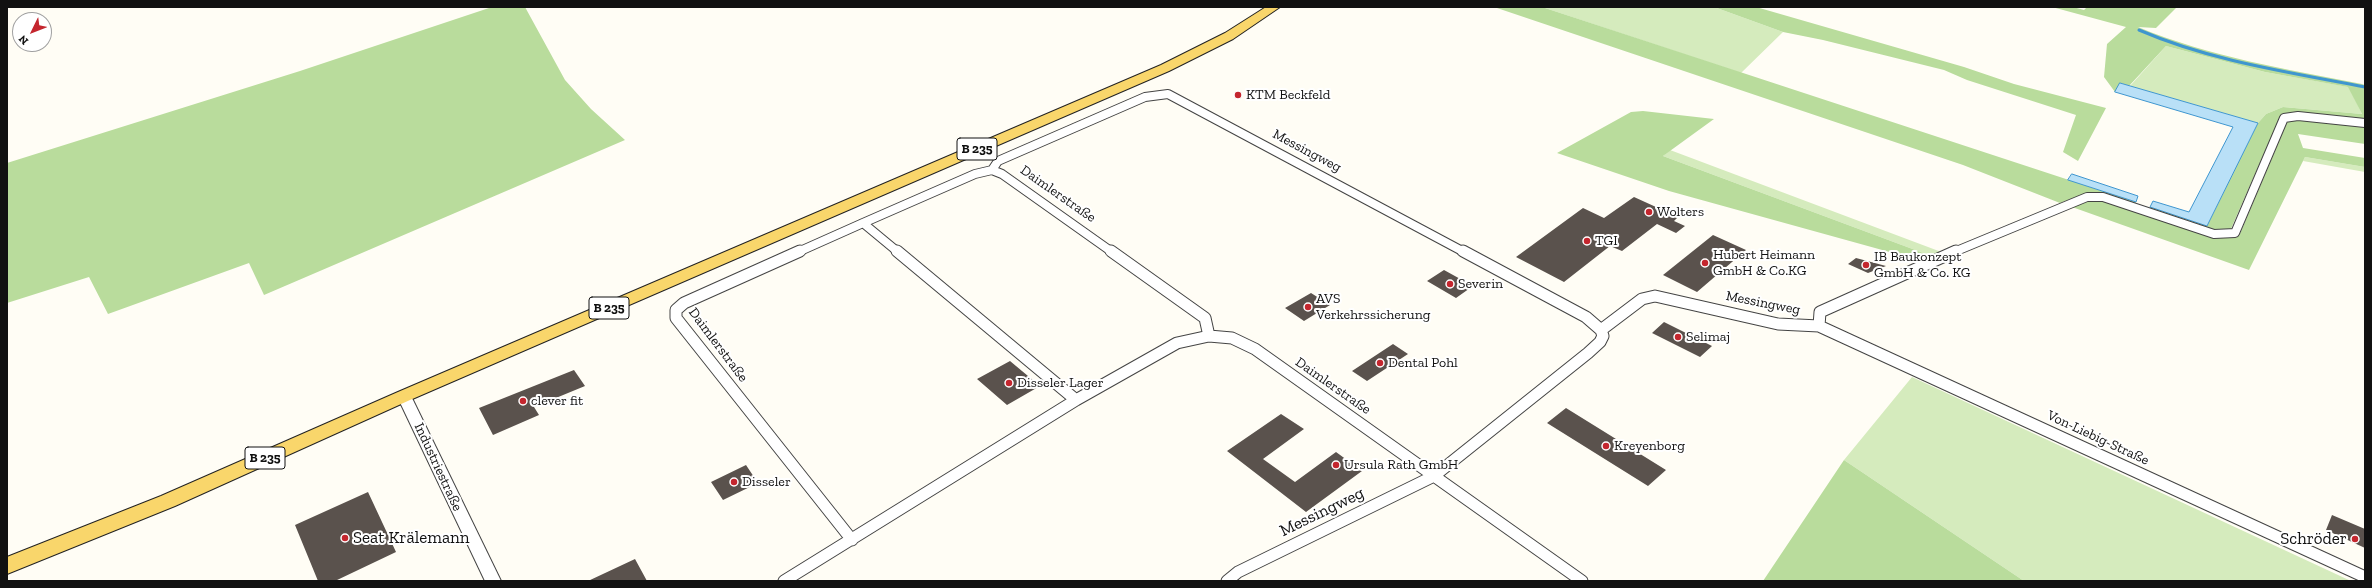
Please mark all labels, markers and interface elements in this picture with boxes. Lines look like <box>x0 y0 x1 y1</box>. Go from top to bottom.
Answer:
north arrow <box>12 12 52 52</box>
text: N <box>16 32 31 47</box>
place label: KTM Beckfeld <box>1246 87 1330 103</box>
marker: KTM Beckfeld <box>1233 90 1243 100</box>
street label: Messingweg <box>1270 126 1344 176</box>
road number: B 235 <box>957 138 997 160</box>
street label: Daimlerstraße <box>1017 162 1099 226</box>
place label: Wolters <box>1657 204 1704 220</box>
marker: Wolters <box>1644 207 1654 217</box>
place label: TGI <box>1595 233 1618 249</box>
marker: TGI <box>1582 236 1592 246</box>
place label: Hubert Heimann GmbH & Co.KG <box>1713 247 1815 280</box>
place label: IB Baukonzept GmbH & Co. KG <box>1874 249 1971 282</box>
marker: Hubert Heimann GmbH & Co.KG <box>1700 258 1710 268</box>
marker: IB Baukonzept GmbH & Co. KG <box>1861 260 1871 270</box>
place label: Severin <box>1458 276 1503 292</box>
marker: Severin <box>1445 279 1455 289</box>
street label: Messingweg <box>1724 288 1802 318</box>
place label: AVS Verkehrssicherung <box>1316 291 1430 324</box>
road number: B 235 <box>589 297 629 319</box>
marker: AVS Verkehrssicherung <box>1303 302 1313 312</box>
street label: Daimlerstraße <box>685 305 751 385</box>
place label: Selimaj <box>1686 329 1730 345</box>
marker: Selimaj <box>1673 332 1683 342</box>
street label: Daimlerstraße <box>1292 354 1374 418</box>
place label: Dental Pohl <box>1388 355 1458 371</box>
marker: Dental Pohl <box>1375 358 1385 368</box>
place label: Disseler Lager <box>1017 375 1104 391</box>
marker: Disseler Lager <box>1004 378 1014 388</box>
place label: clever fit <box>531 393 583 409</box>
marker: clever fit <box>518 396 528 406</box>
street label: Von-Liebig-Straße <box>2044 407 2152 469</box>
street label: Industriestraße <box>410 420 466 514</box>
place label: Kreyenborg <box>1614 438 1685 454</box>
marker: Kreyenborg <box>1601 441 1611 451</box>
road number: B 235 <box>245 447 285 469</box>
place label: Ursula Rath GmbH <box>1344 457 1458 473</box>
marker: Ursula Rath GmbH <box>1331 460 1341 470</box>
place label: Disseler <box>742 474 791 490</box>
marker: Disseler <box>729 477 739 487</box>
street label: Messingweg <box>1276 483 1368 541</box>
place label: Seat Krälemann <box>353 528 470 548</box>
place label: Schröder <box>2280 529 2347 549</box>
marker: Seat Krälemann <box>340 533 350 543</box>
marker: Schröder <box>2350 534 2360 544</box>

